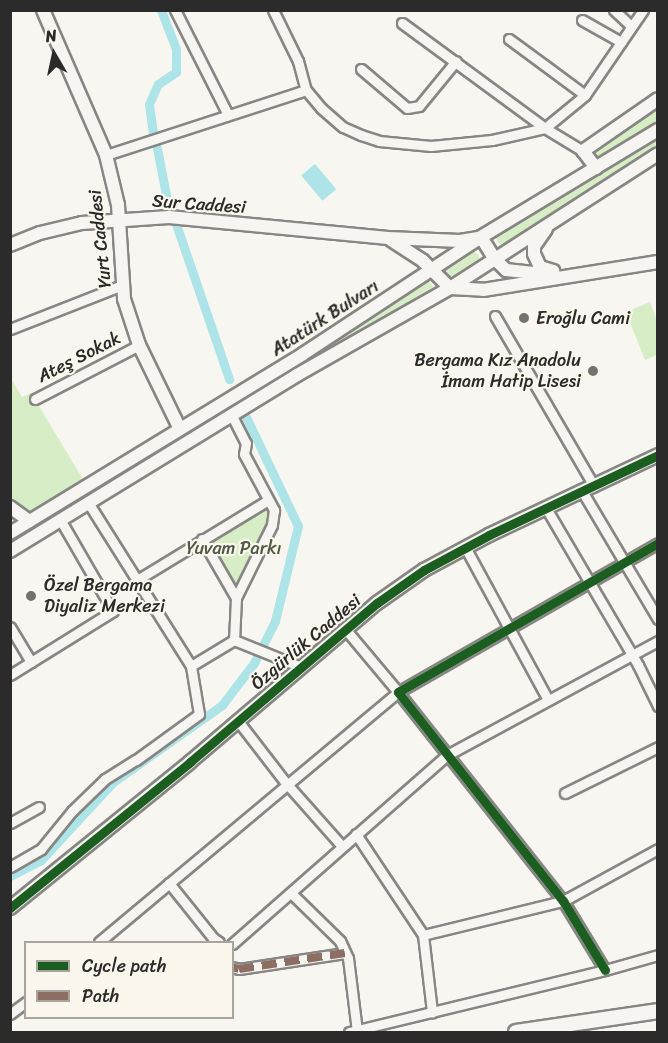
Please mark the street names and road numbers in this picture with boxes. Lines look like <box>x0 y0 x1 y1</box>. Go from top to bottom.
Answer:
street label: Yurt Caddesi <box>84 189 116 289</box>
street label: Sur Caddesi <box>151 190 247 218</box>
street label: Atatürk Bulvarı <box>267 275 383 361</box>
street label: Ateş Sokak <box>34 327 124 387</box>
street label: Özgürlük Caddesi <box>247 590 365 694</box>

